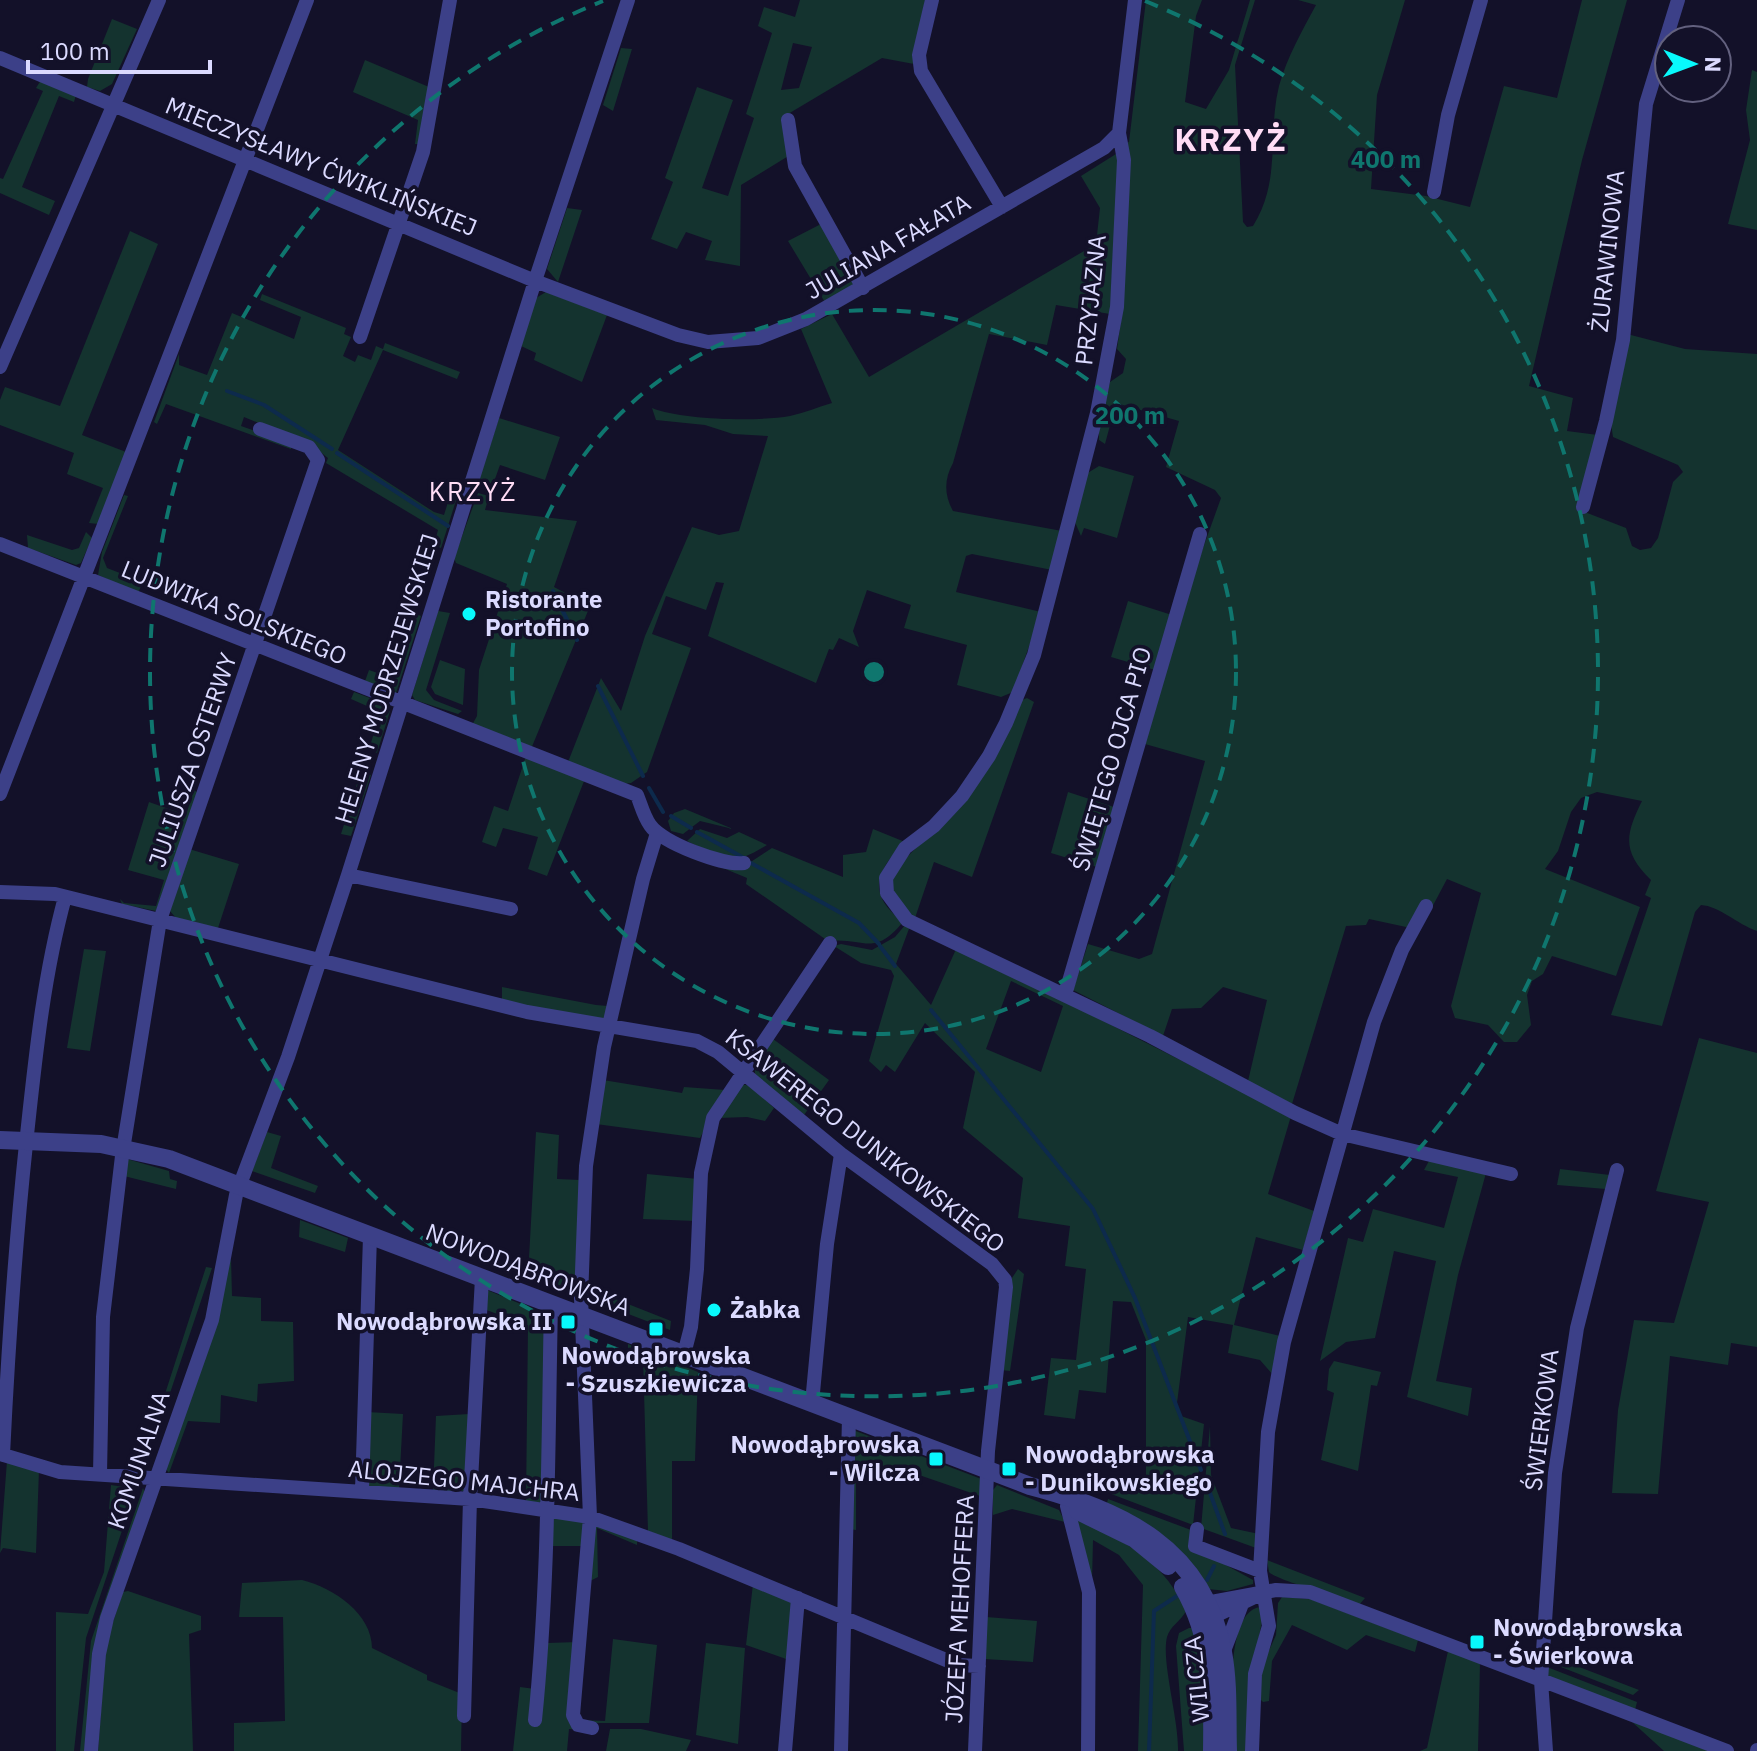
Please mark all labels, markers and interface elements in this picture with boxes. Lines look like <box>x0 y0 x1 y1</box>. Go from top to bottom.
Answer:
scale bar <box>28 24 210 74</box>
north arrow <box>1653 24 1733 104</box>
text: 100 m <box>40 35 110 67</box>
text: N <box>1699 56 1728 73</box>
street label: MIECZYSŁAWY ĆWIKLIŃSKIEJ <box>161 89 482 243</box>
district label: KRZYŻ <box>1174 118 1288 160</box>
text: 400 m <box>1351 143 1421 175</box>
street label: ŻURAWINOWA <box>1583 168 1631 333</box>
street label: JULIANA FAŁATA <box>799 186 976 306</box>
street label: PRZYJAZNA <box>1067 233 1113 367</box>
text: 200 m <box>1095 399 1165 431</box>
district label: KRZYŻ <box>429 474 517 508</box>
street label: HELENY MODRZEJEWSKIEJ <box>327 530 445 828</box>
street label: LUDWIKA SOLSKIEGO <box>117 552 352 672</box>
place label: Ristorante Portofino <box>485 583 602 643</box>
marker: Ristorante Portofino <box>460 605 478 623</box>
street label: ŚWIĘTEGO OJCA PIO <box>1064 643 1158 875</box>
street label: JULIUSZA OSTERWY <box>140 648 244 871</box>
centre of rings <box>860 658 888 686</box>
street label: KSAWEREGO DUNIKOWSKIEGO <box>719 1021 1012 1260</box>
street label: NOWODĄBROWSKA <box>421 1215 636 1323</box>
place label: Żabka <box>730 1293 800 1325</box>
marker: Żabka <box>705 1301 723 1319</box>
place label: Nowodąbrowska II <box>336 1305 552 1337</box>
marker: Nowodąbrowska II <box>559 1313 577 1331</box>
marker: Nowodąbrowska - Szuszkiewicza <box>647 1320 665 1338</box>
place label: Nowodąbrowska - Szuszkiewicza <box>561 1339 751 1399</box>
street label: ŚWIERKOWA <box>1516 1347 1566 1493</box>
street label: KOMUNALNA <box>99 1386 177 1533</box>
place label: Nowodąbrowska - Wilcza <box>730 1428 920 1488</box>
place label: Nowodąbrowska - Dunikowskiego <box>1025 1438 1215 1498</box>
marker: Nowodąbrowska - Wilcza <box>927 1450 945 1468</box>
street label: ALOJZEGO MAJCHRA <box>347 1452 581 1508</box>
marker: Nowodąbrowska - Dunikowskiego <box>1000 1460 1018 1478</box>
street label: JÓZEFA MEHOFFERA <box>937 1494 981 1724</box>
place label: Nowodąbrowska - Świerkowa <box>1493 1611 1683 1671</box>
marker: Nowodąbrowska - Świerkowa <box>1468 1633 1486 1651</box>
street label: WILCZA <box>1176 1634 1216 1724</box>

